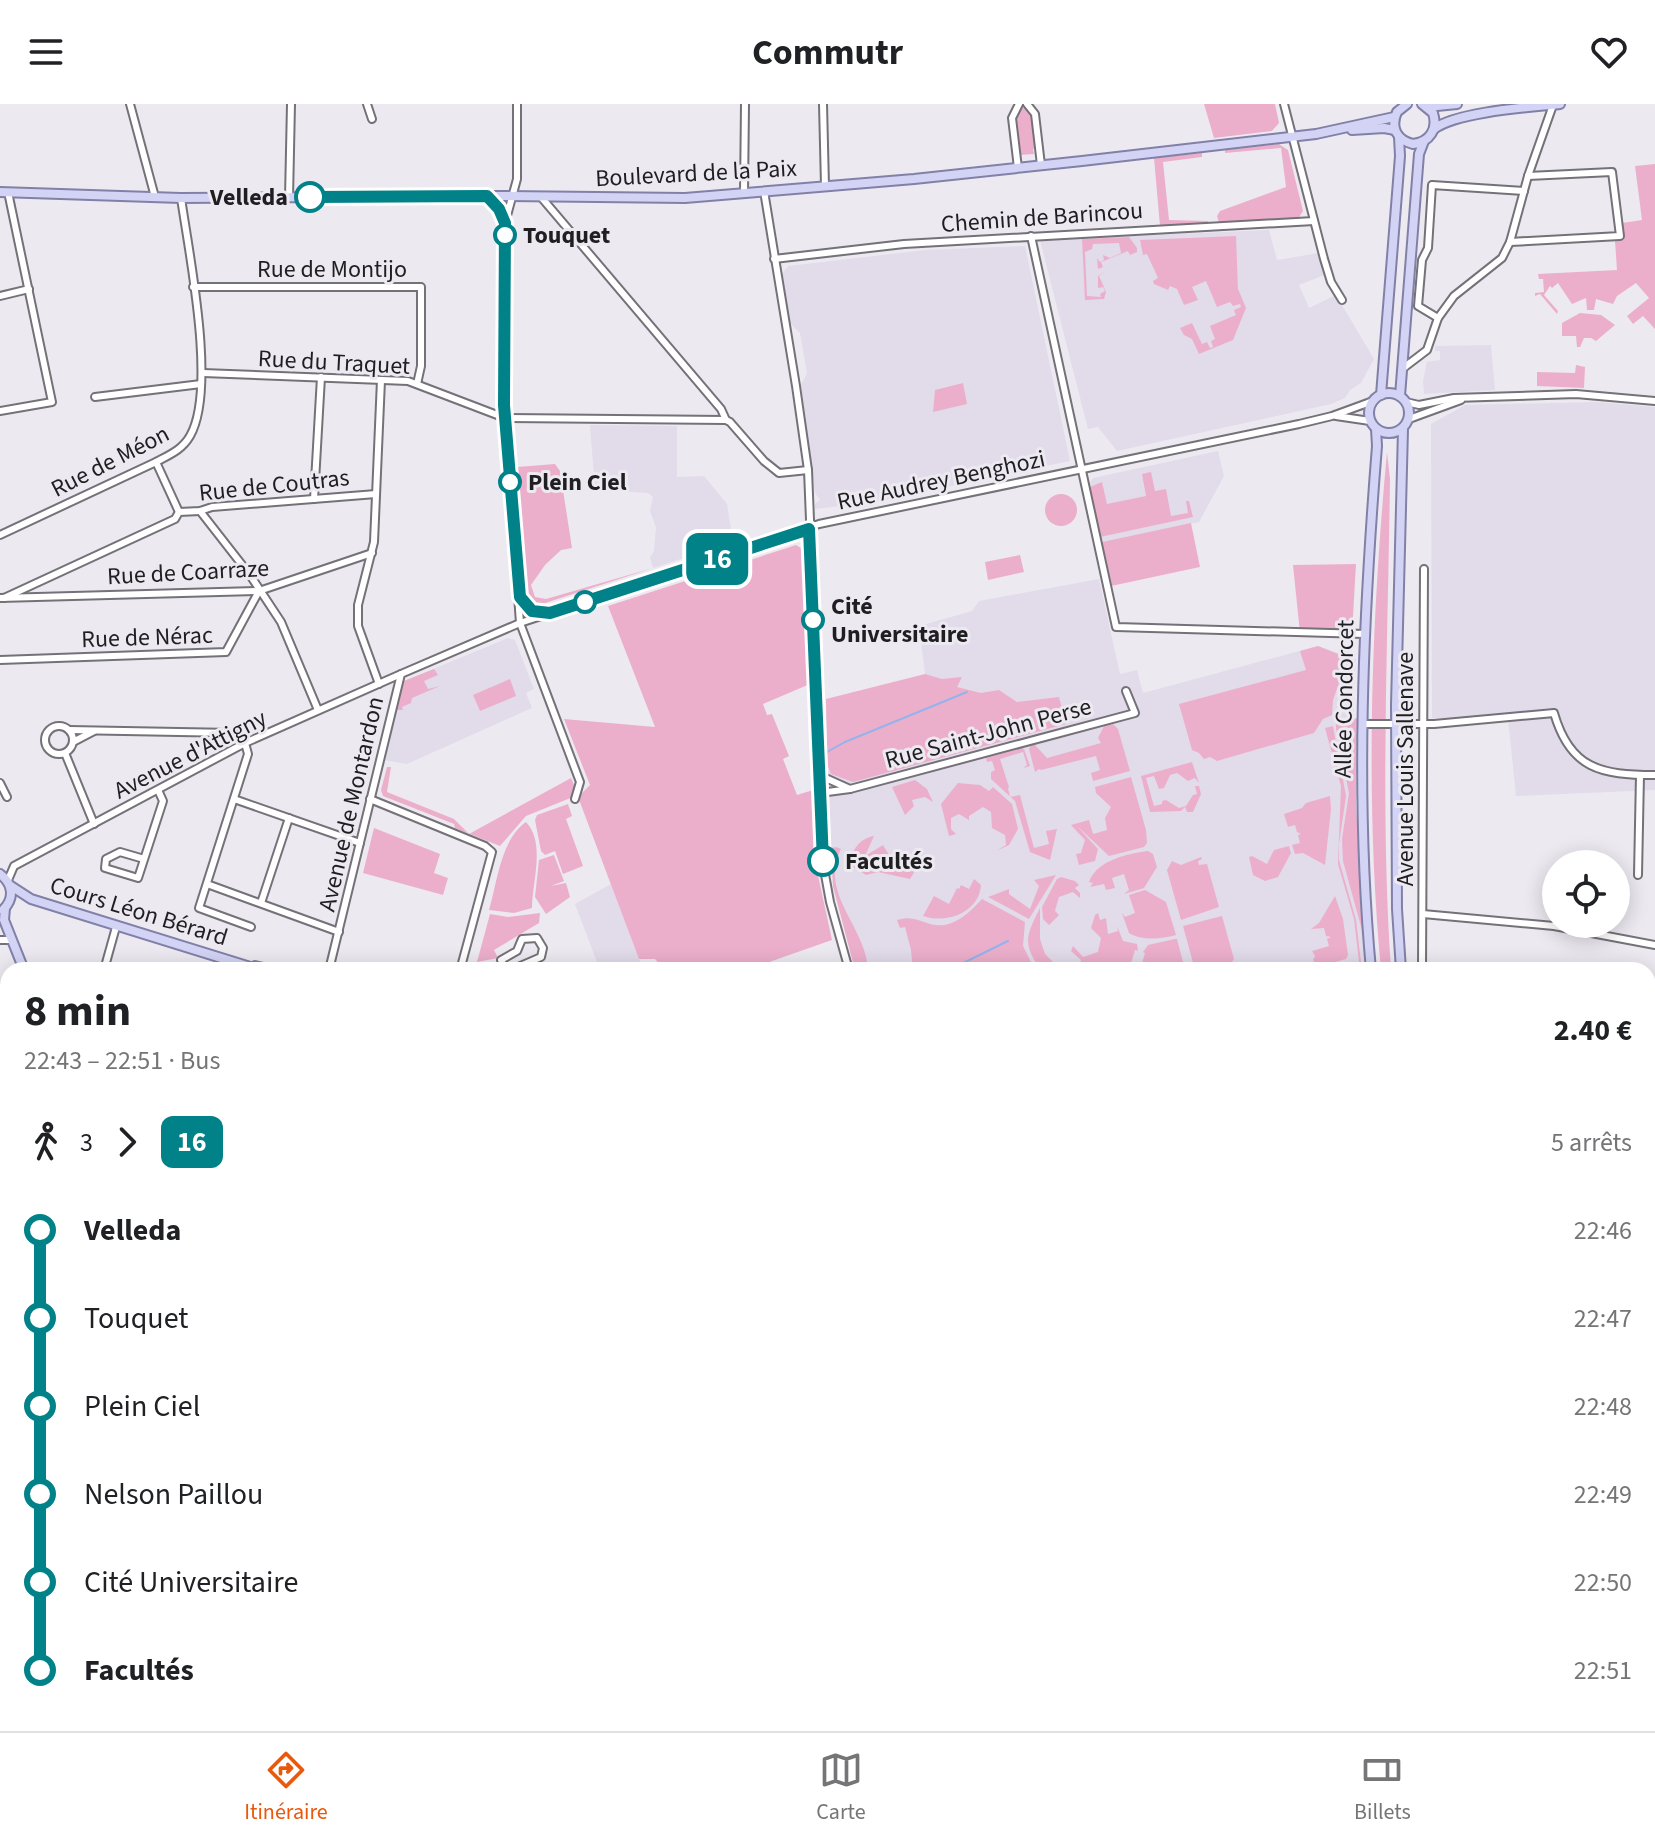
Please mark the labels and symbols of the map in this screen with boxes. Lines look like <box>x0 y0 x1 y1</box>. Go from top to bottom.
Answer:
street label: Boulevard de la Paix <box>594 151 798 196</box>
place label: Velleda <box>209 180 288 215</box>
marker: Velleda <box>295 182 325 212</box>
street label: Chemin de Barincou <box>940 193 1144 242</box>
place label: Touquet <box>523 218 610 253</box>
marker: Touquet <box>494 224 516 246</box>
street label: Rue de Montijo <box>257 252 407 287</box>
street label: Rue du Traquet <box>257 341 411 384</box>
street label: Rue de Méon <box>45 417 176 506</box>
street label: Rue Audrey Benghozi <box>834 441 1048 520</box>
street label: Rue de Coutras <box>197 460 351 511</box>
place label: Plein Ciel <box>528 465 627 500</box>
marker: Plein Ciel <box>499 471 521 493</box>
line badge: 16 <box>681 533 753 585</box>
street label: Rue de Coarraze <box>106 551 270 594</box>
place label: Cité Universitaire <box>831 589 968 652</box>
unlabelled marker <box>574 591 596 613</box>
marker: Cité Universitaire <box>802 609 824 631</box>
street label: Rue de Nérac <box>81 618 213 657</box>
street label: Allée Condorcet <box>1326 620 1363 778</box>
street label: Avenue Louis Sallenave <box>1388 652 1423 886</box>
street label: Rue Saint-John Perse <box>881 689 1095 778</box>
street label: Avenue de Montardon <box>310 693 393 915</box>
street label: Avenue d'Attigny <box>108 701 273 808</box>
place label: Facultés <box>845 844 933 879</box>
marker: Facultés <box>808 846 838 876</box>
street label: Cours Léon Bérard <box>46 868 232 955</box>

